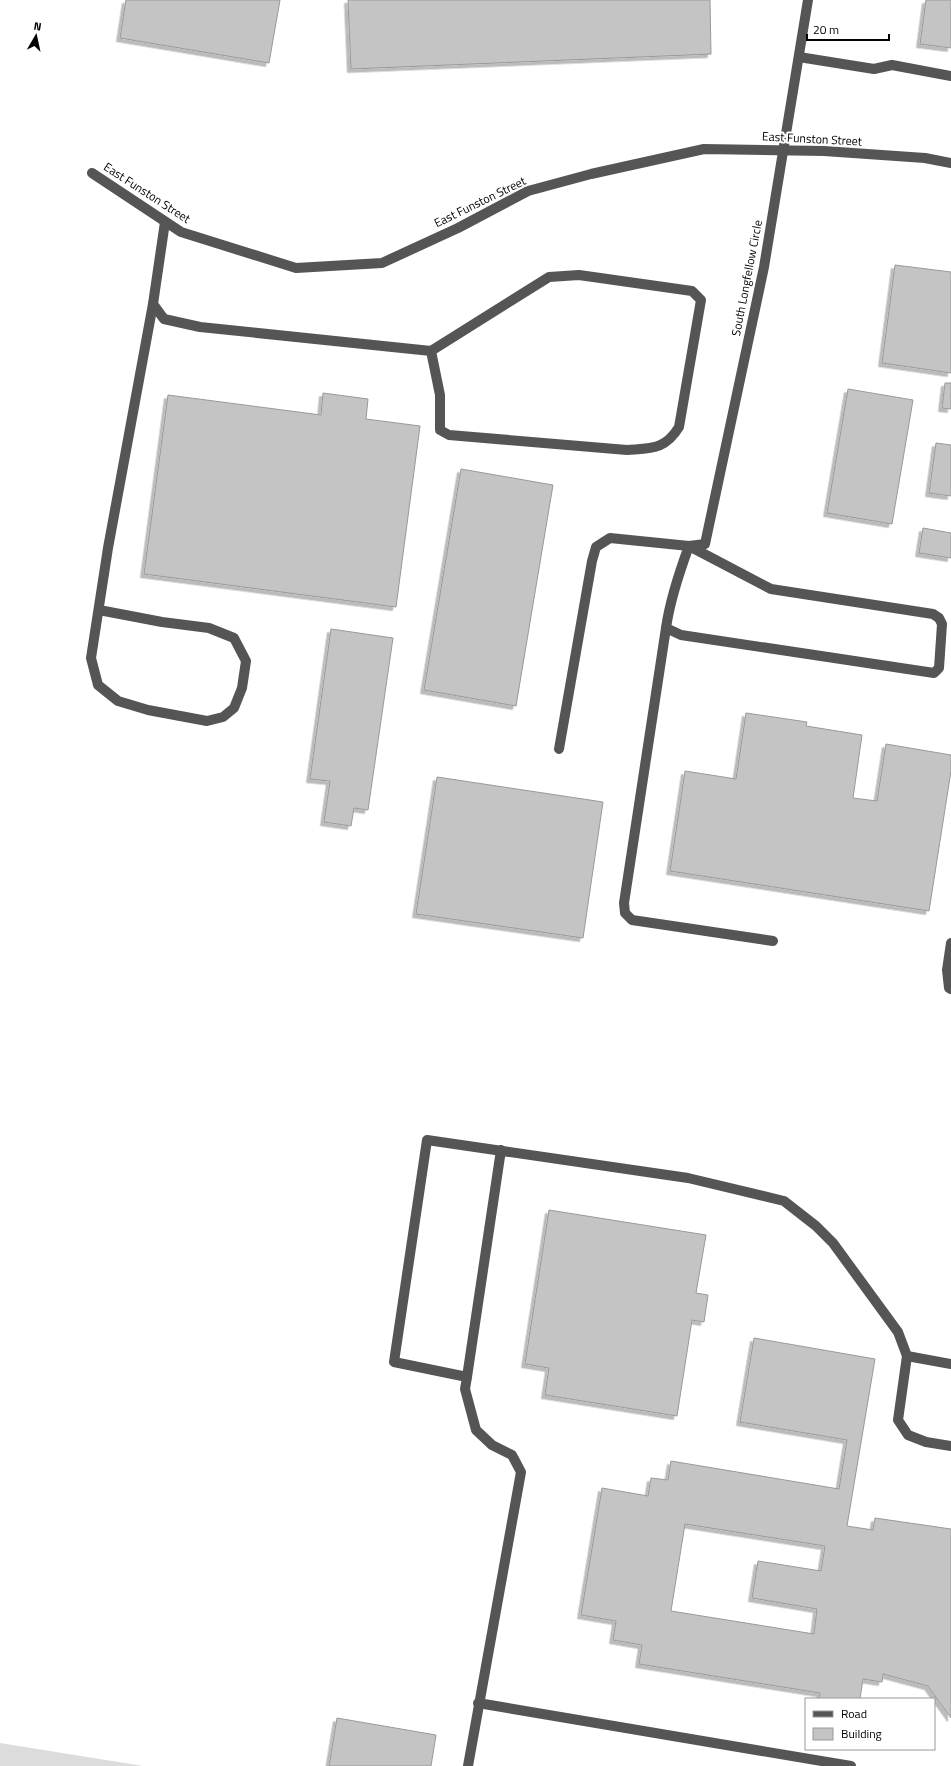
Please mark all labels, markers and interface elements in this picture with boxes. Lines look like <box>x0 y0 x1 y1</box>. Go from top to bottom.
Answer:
north arrow <box>16 16 56 56</box>
scale bar <box>807 16 889 42</box>
text: N <box>33 18 43 35</box>
text: 20 m <box>813 20 839 39</box>
street label: East Funston Street <box>762 126 863 151</box>
street label: East Funston Street <box>100 157 195 228</box>
street label: East Funston Street <box>431 171 530 232</box>
street label: South Longfellow Circle <box>726 218 767 338</box>
legend <box>805 1698 935 1750</box>
text: Road <box>841 1704 867 1723</box>
text: Building <box>841 1724 882 1743</box>

